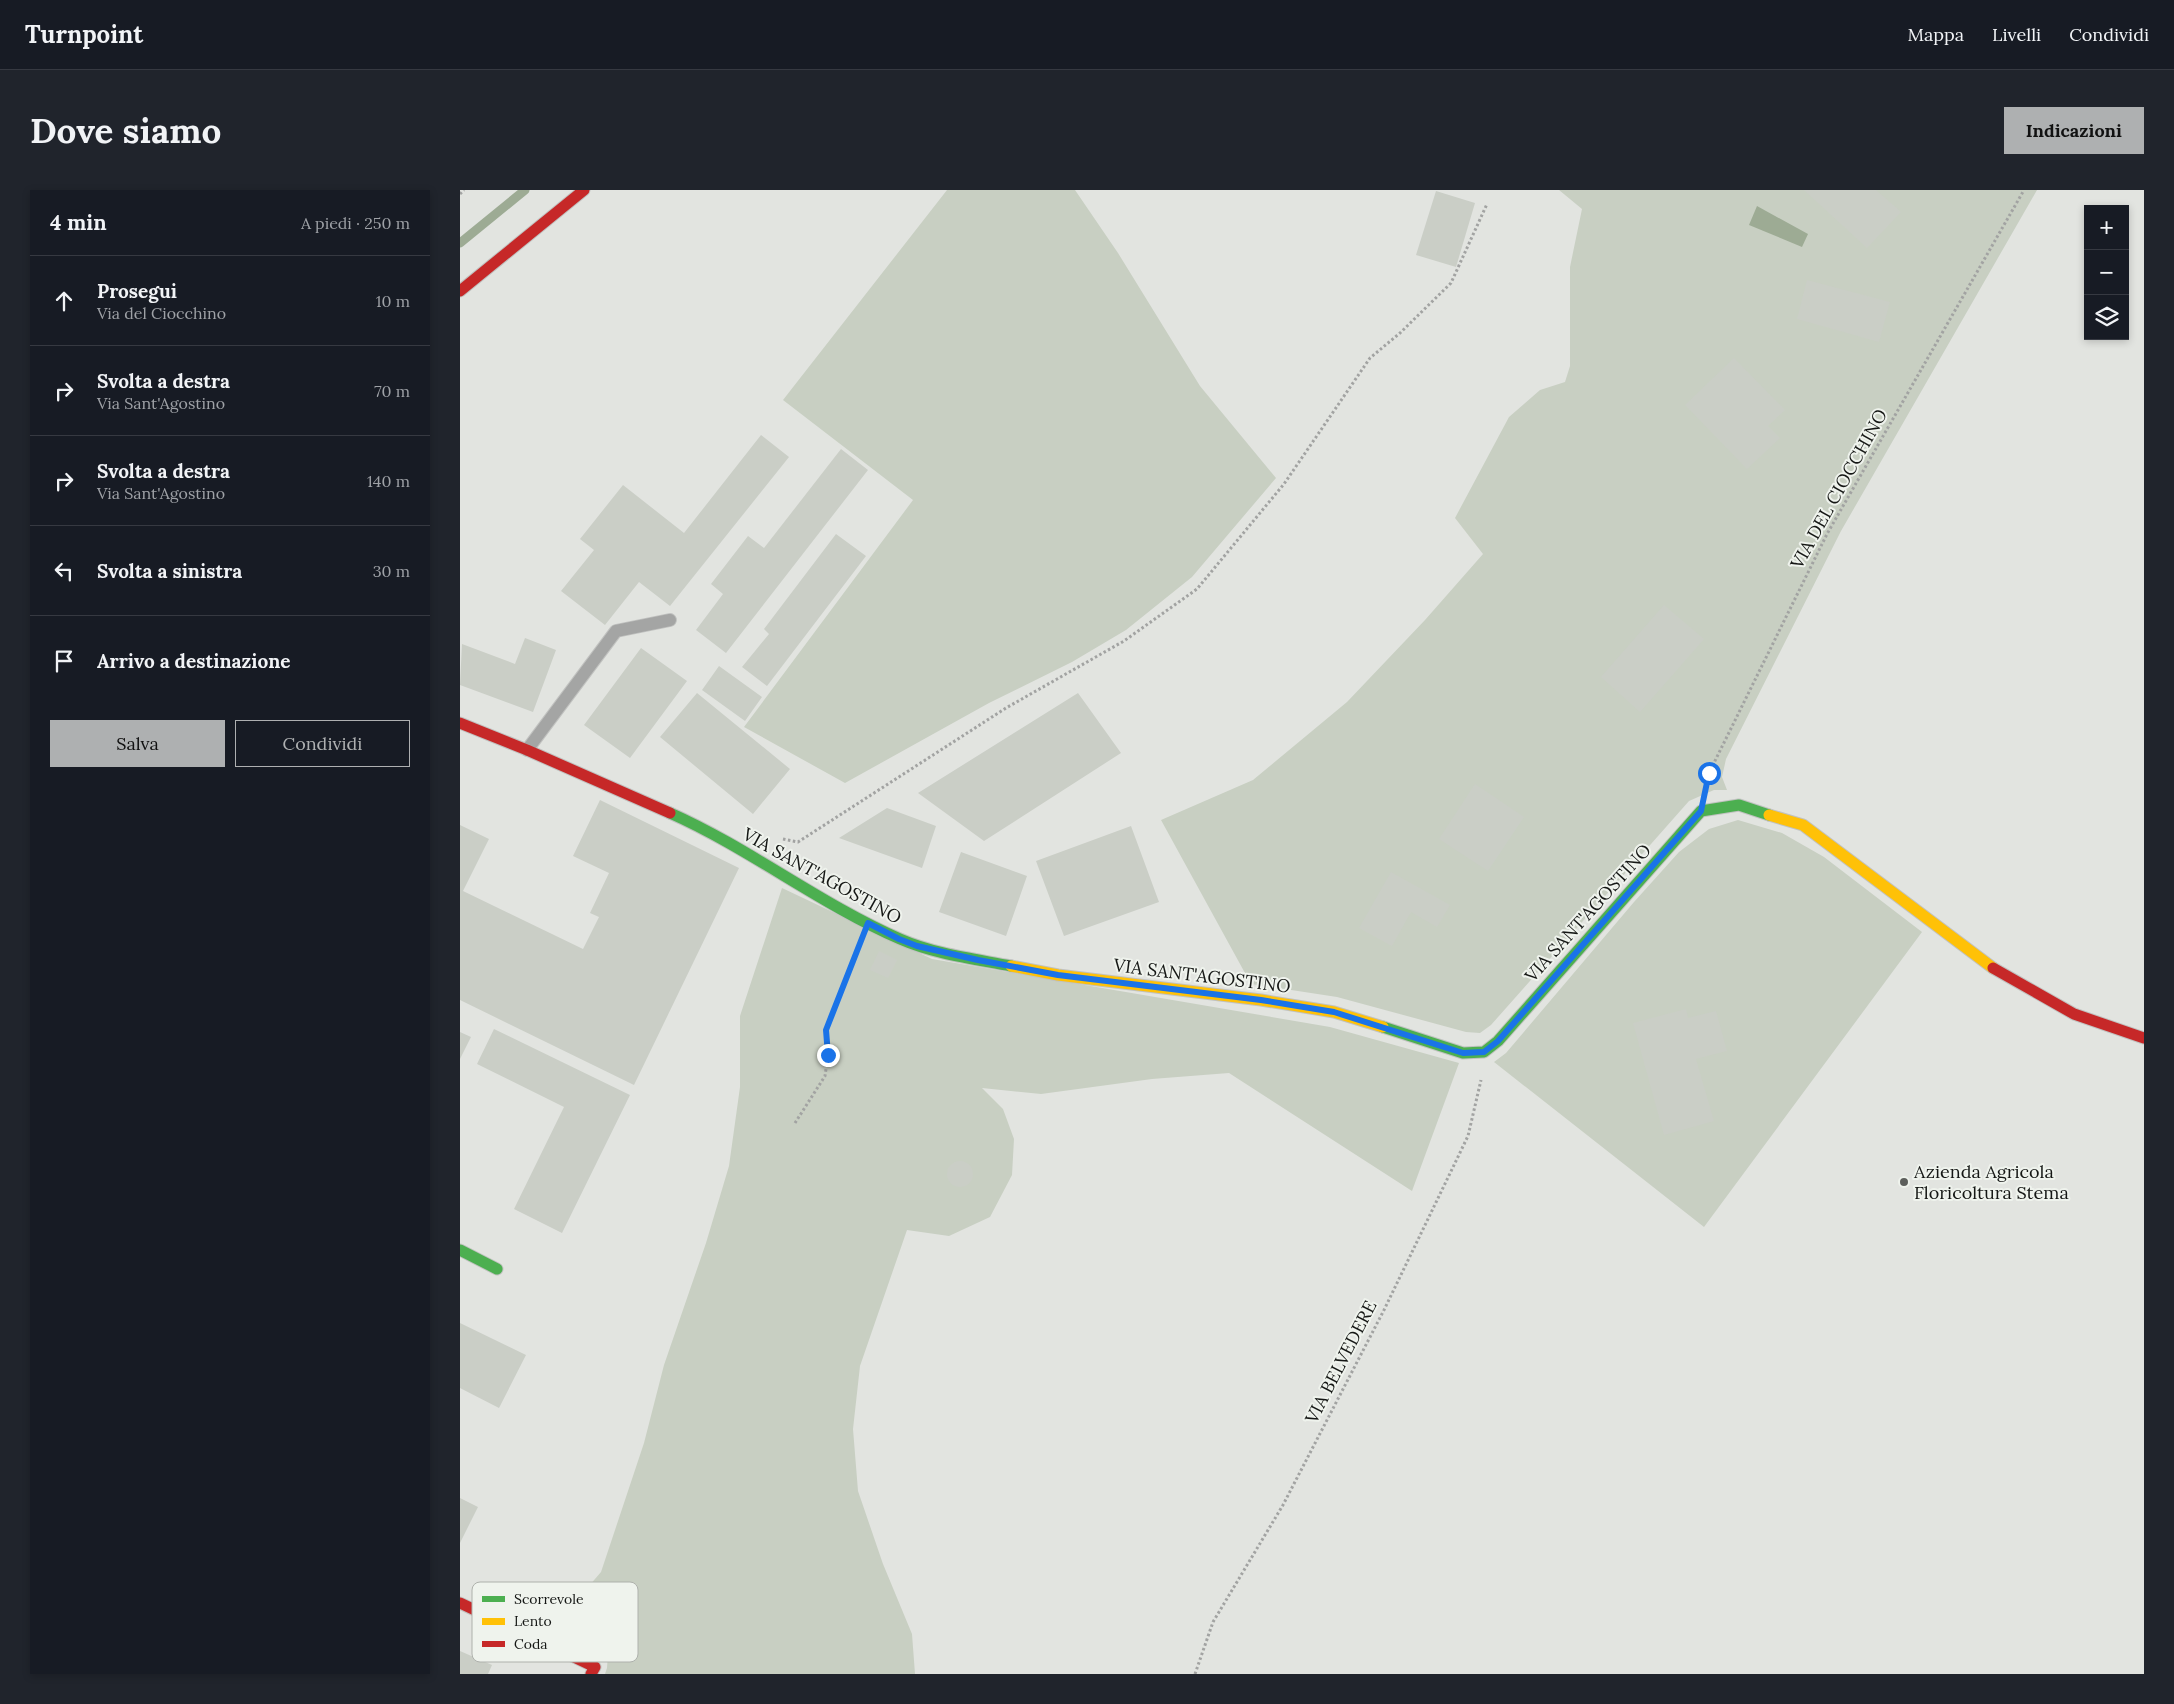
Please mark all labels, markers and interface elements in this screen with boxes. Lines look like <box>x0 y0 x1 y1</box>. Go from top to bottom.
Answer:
text: Turnpoint <box>25 19 143 50</box>
text: Mappa <box>1907 23 1964 46</box>
text: Livelli <box>1992 23 2041 46</box>
text: Condividi <box>2069 23 2149 46</box>
button: Indicazioni <box>2004 107 2144 154</box>
text: Dove siamo <box>30 108 221 153</box>
map controls <box>2084 205 2129 340</box>
button: + <box>2084 205 2129 250</box>
text: 4 min <box>50 209 107 236</box>
text: A piedi · 250 m <box>301 213 410 233</box>
button: − <box>2084 250 2129 295</box>
text: Prosegui <box>97 279 177 303</box>
icon: ahead <box>50 287 78 315</box>
text: 10 m <box>376 291 410 311</box>
button: layers <box>2084 295 2129 340</box>
text: Via del Ciocchino <box>97 303 226 323</box>
text: Svolta a destra <box>97 369 230 393</box>
icon: right <box>50 377 78 405</box>
text: 70 m <box>374 381 410 401</box>
text: Via Sant'Agostino <box>97 393 225 413</box>
street label: VIA DEL CIOCCHINO <box>1785 405 1892 574</box>
text: Svolta a destra <box>97 459 230 483</box>
icon: right <box>50 467 78 495</box>
text: 140 m <box>367 471 410 491</box>
text: Via Sant'Agostino <box>97 483 225 503</box>
icon: left <box>50 557 78 585</box>
text: Svolta a sinistra <box>97 559 242 583</box>
text: 30 m <box>373 561 410 581</box>
icon: arrive <box>50 647 78 675</box>
text: Arrivo a destinazione <box>97 649 291 673</box>
button: Salva <box>50 720 225 767</box>
button: Condividi <box>235 720 410 767</box>
route start <box>1698 762 1721 785</box>
street label: VIA SANT'AGOSTINO <box>738 822 906 929</box>
street label: VIA SANT'AGOSTINO <box>1519 839 1656 987</box>
street label: VIA SANT'AGOSTINO <box>1111 953 1292 998</box>
route end <box>817 1044 840 1067</box>
place label: Azienda Agricola Floricoltura Stema <box>1913 1160 2069 1204</box>
marker: Azienda Agricola Floricoltura Stema <box>1898 1176 1910 1188</box>
street label: VIA BELVEDERE <box>1299 1296 1381 1428</box>
legend <box>472 1582 638 1662</box>
text: Scorrevole <box>514 1590 584 1608</box>
text: Lento <box>514 1612 552 1630</box>
text: Coda <box>514 1635 548 1653</box>

